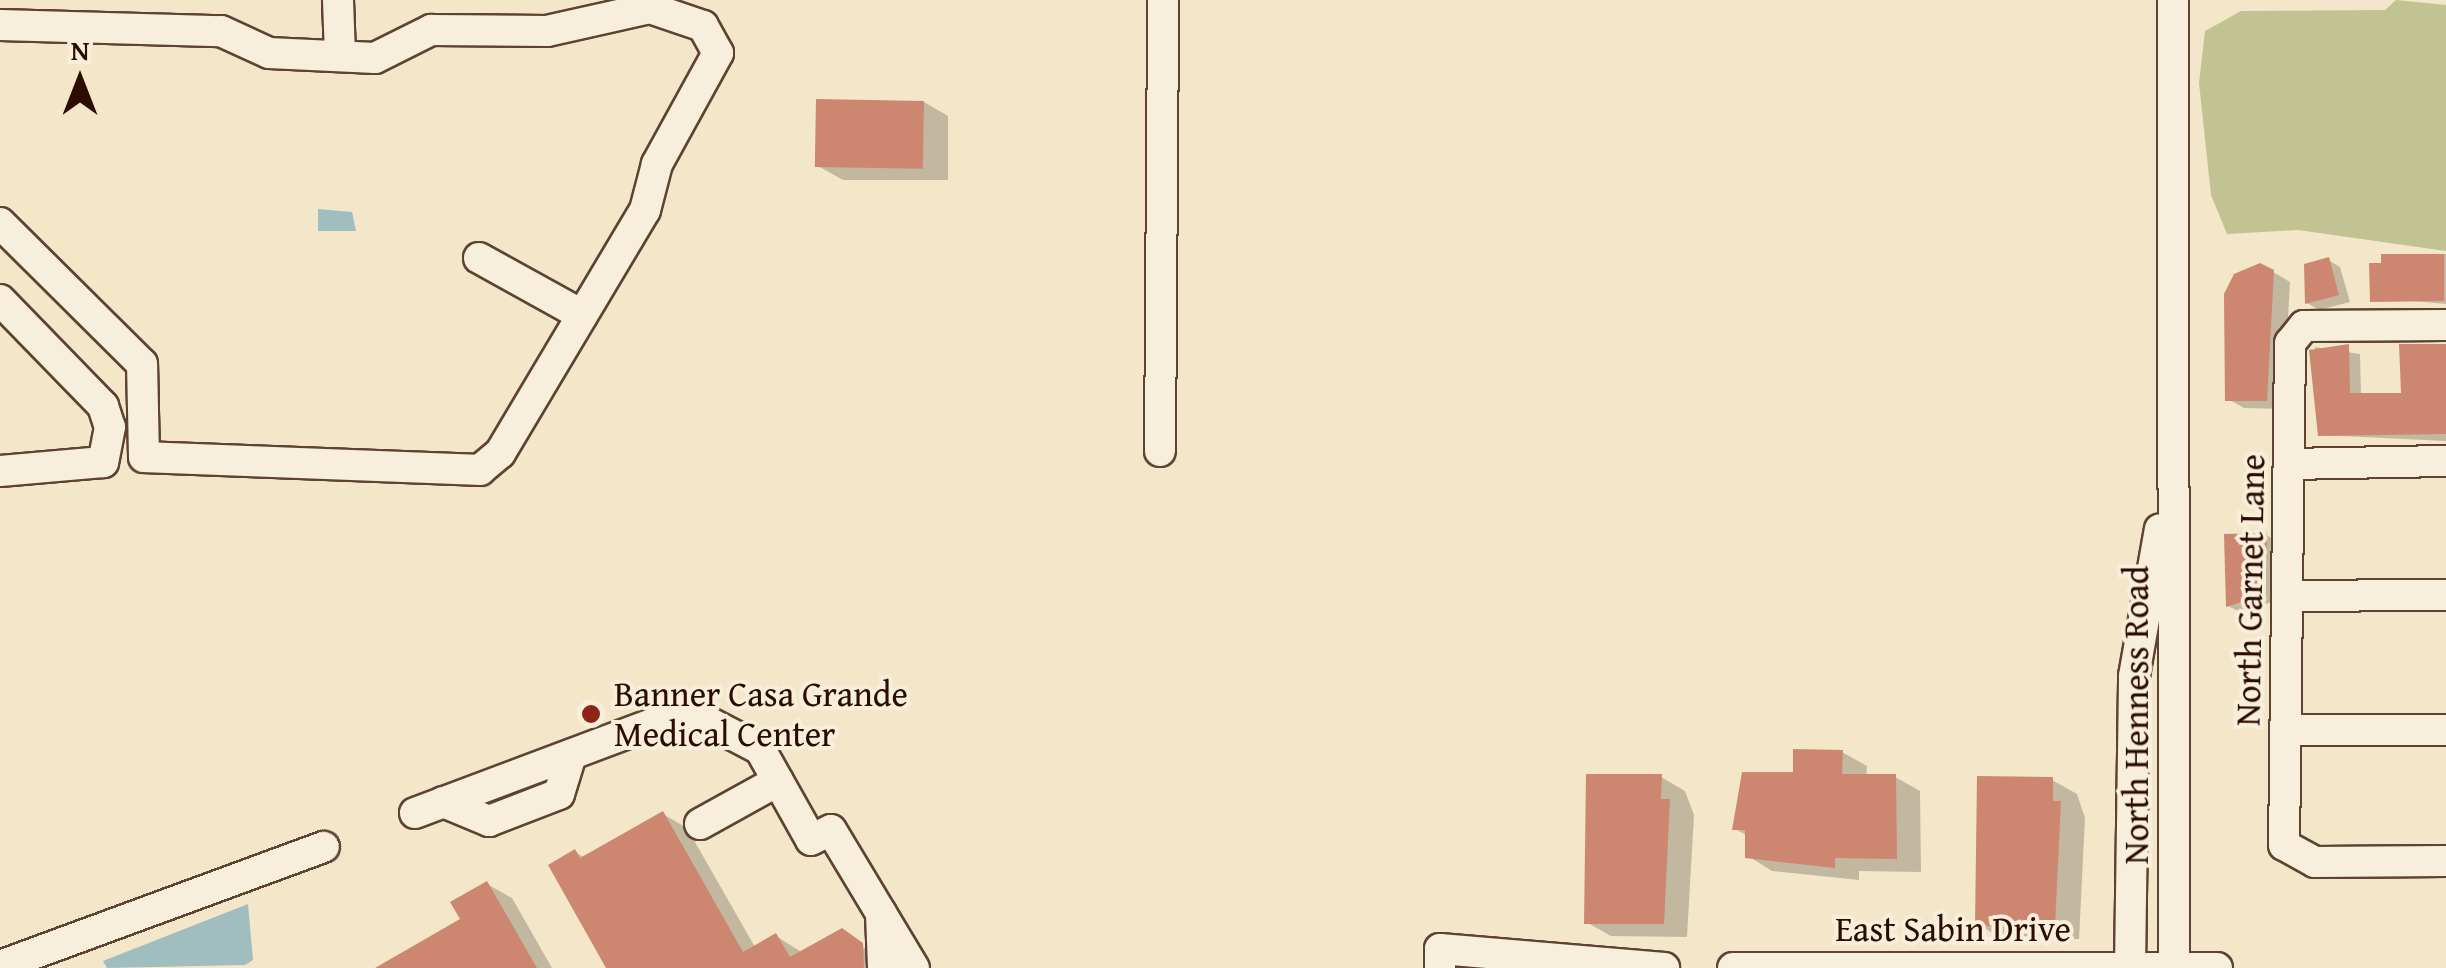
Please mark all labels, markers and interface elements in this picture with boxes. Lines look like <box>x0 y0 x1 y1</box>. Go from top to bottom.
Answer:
text: N <box>71 29 89 70</box>
north arrow <box>30 30 130 130</box>
street label: North Garnet Lane <box>2227 454 2273 726</box>
street label: North Henness Road <box>2115 566 2157 864</box>
place label: Banner Casa Grande Medical Center <box>614 673 908 755</box>
marker: Banner Casa Grande Medical Center <box>578 701 604 727</box>
street label: East Sabin Drive <box>1835 908 2071 950</box>

